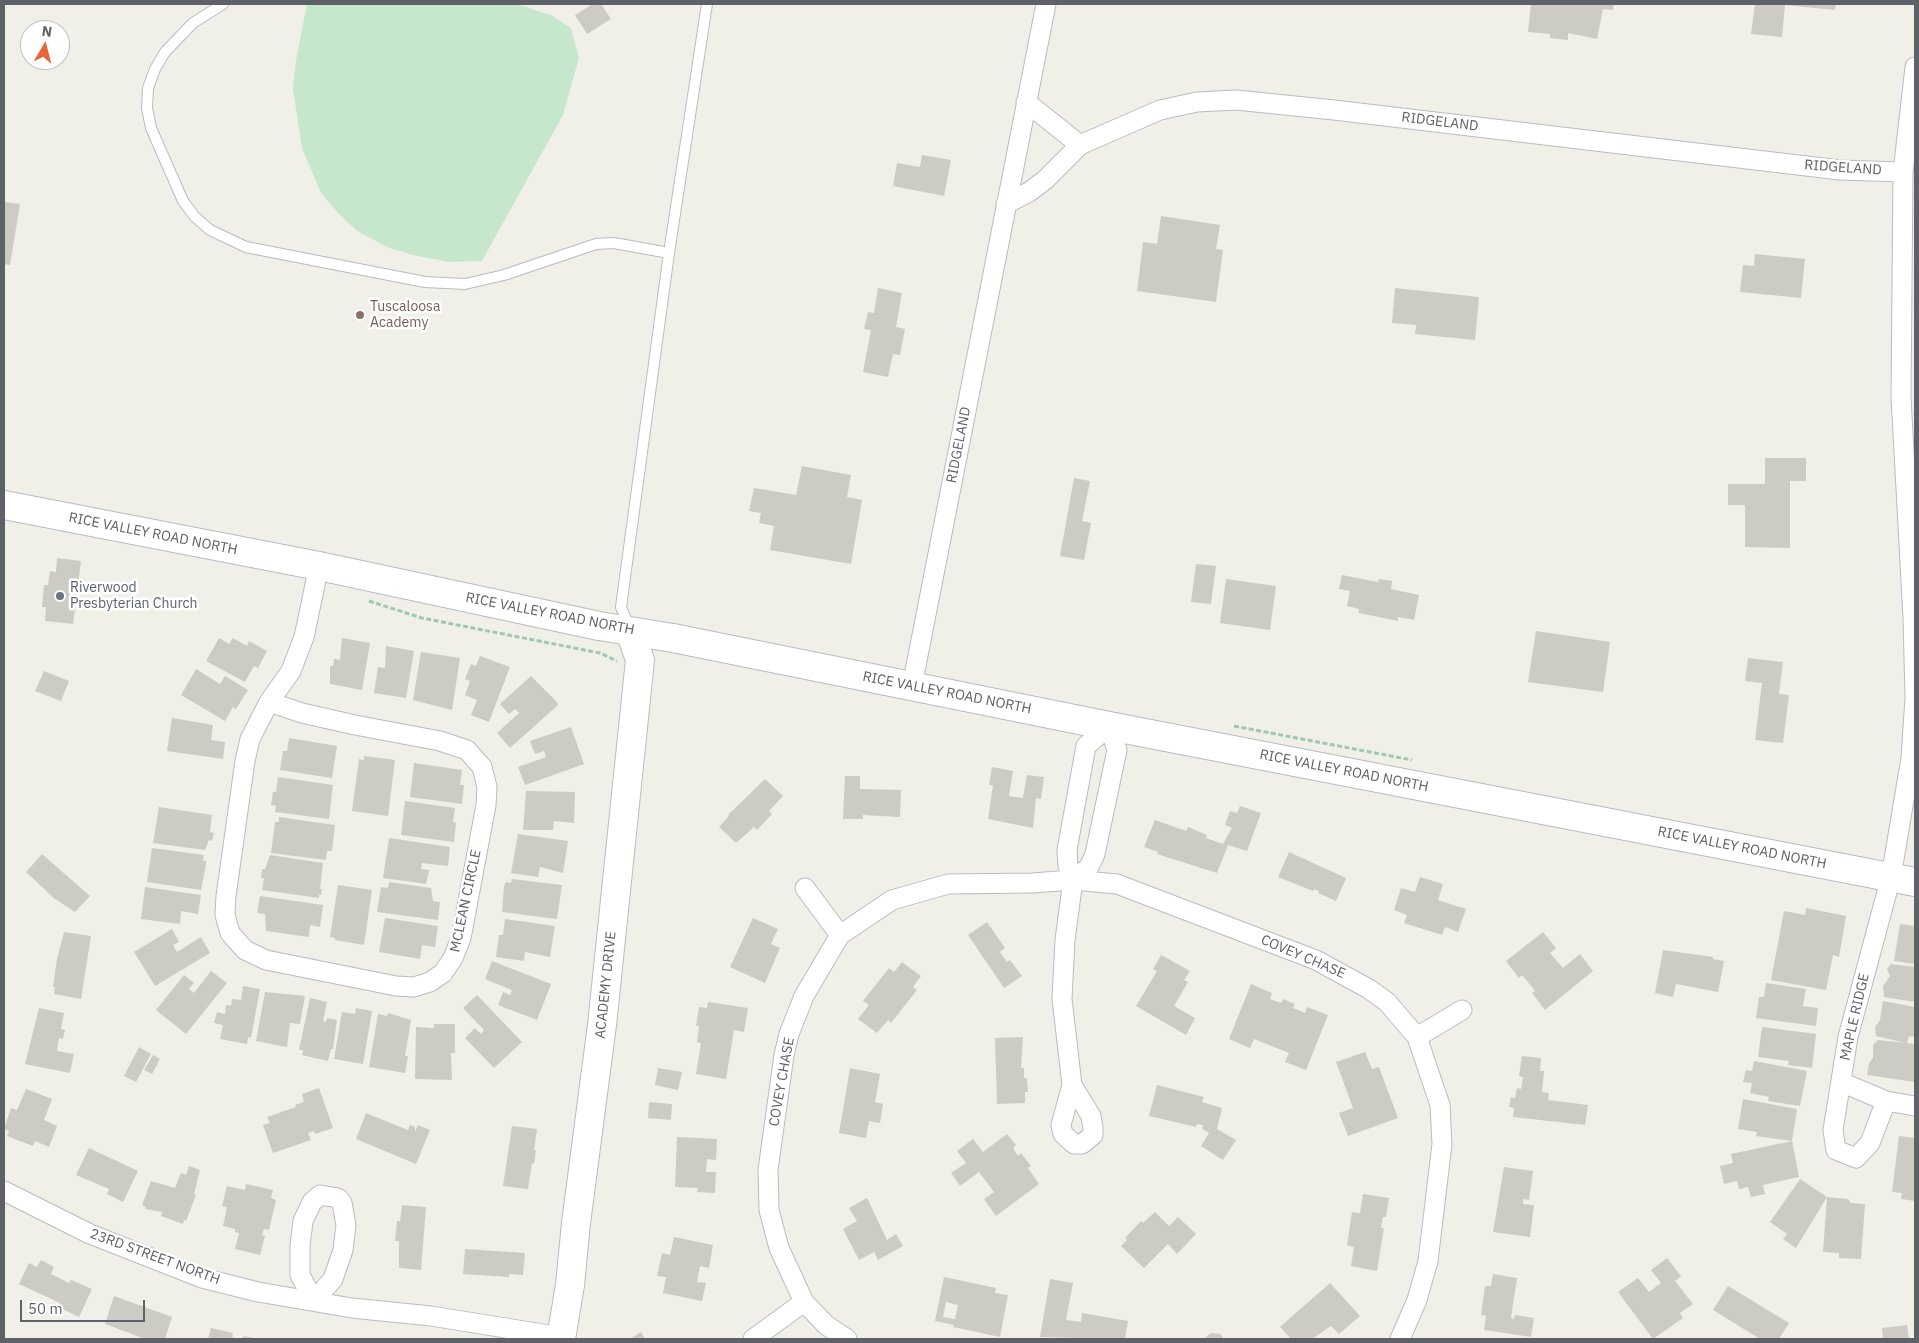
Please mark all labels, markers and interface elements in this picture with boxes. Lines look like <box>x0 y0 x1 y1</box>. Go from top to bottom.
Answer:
north arrow <box>20 20 70 70</box>
text: N <box>41 22 53 41</box>
street label: RIDGELAND <box>1401 109 1479 135</box>
street label: RIDGELAND <box>1804 157 1882 179</box>
place label: Tuscaloosa Academy <box>370 299 440 332</box>
marker: Tuscaloosa Academy <box>354 309 366 321</box>
street label: RIDGELAND <box>943 405 975 485</box>
street label: RICE VALLEY ROAD NORTH <box>67 509 239 559</box>
place label: Riverwood Presbyterian Church <box>70 580 198 612</box>
street label: RICE VALLEY ROAD NORTH <box>464 589 636 639</box>
marker: Riverwood Presbyterian Church <box>54 590 66 602</box>
street label: RICE VALLEY ROAD NORTH <box>861 668 1033 718</box>
street label: RICE VALLEY ROAD NORTH <box>1258 746 1430 796</box>
street label: RICE VALLEY ROAD NORTH <box>1656 823 1828 873</box>
street label: MCLEAN CIRCLE <box>447 848 485 954</box>
street label: ACADEMY DRIVE <box>592 931 620 1039</box>
street label: COVEY CHASE <box>1258 932 1348 982</box>
street label: MAPLE RIDGE <box>1837 972 1873 1062</box>
street label: COVEY CHASE <box>766 1036 798 1128</box>
street label: 23RD STREET NORTH <box>88 1226 222 1288</box>
scale bar <box>22 1290 148 1322</box>
text: 50 m <box>28 1299 63 1318</box>

